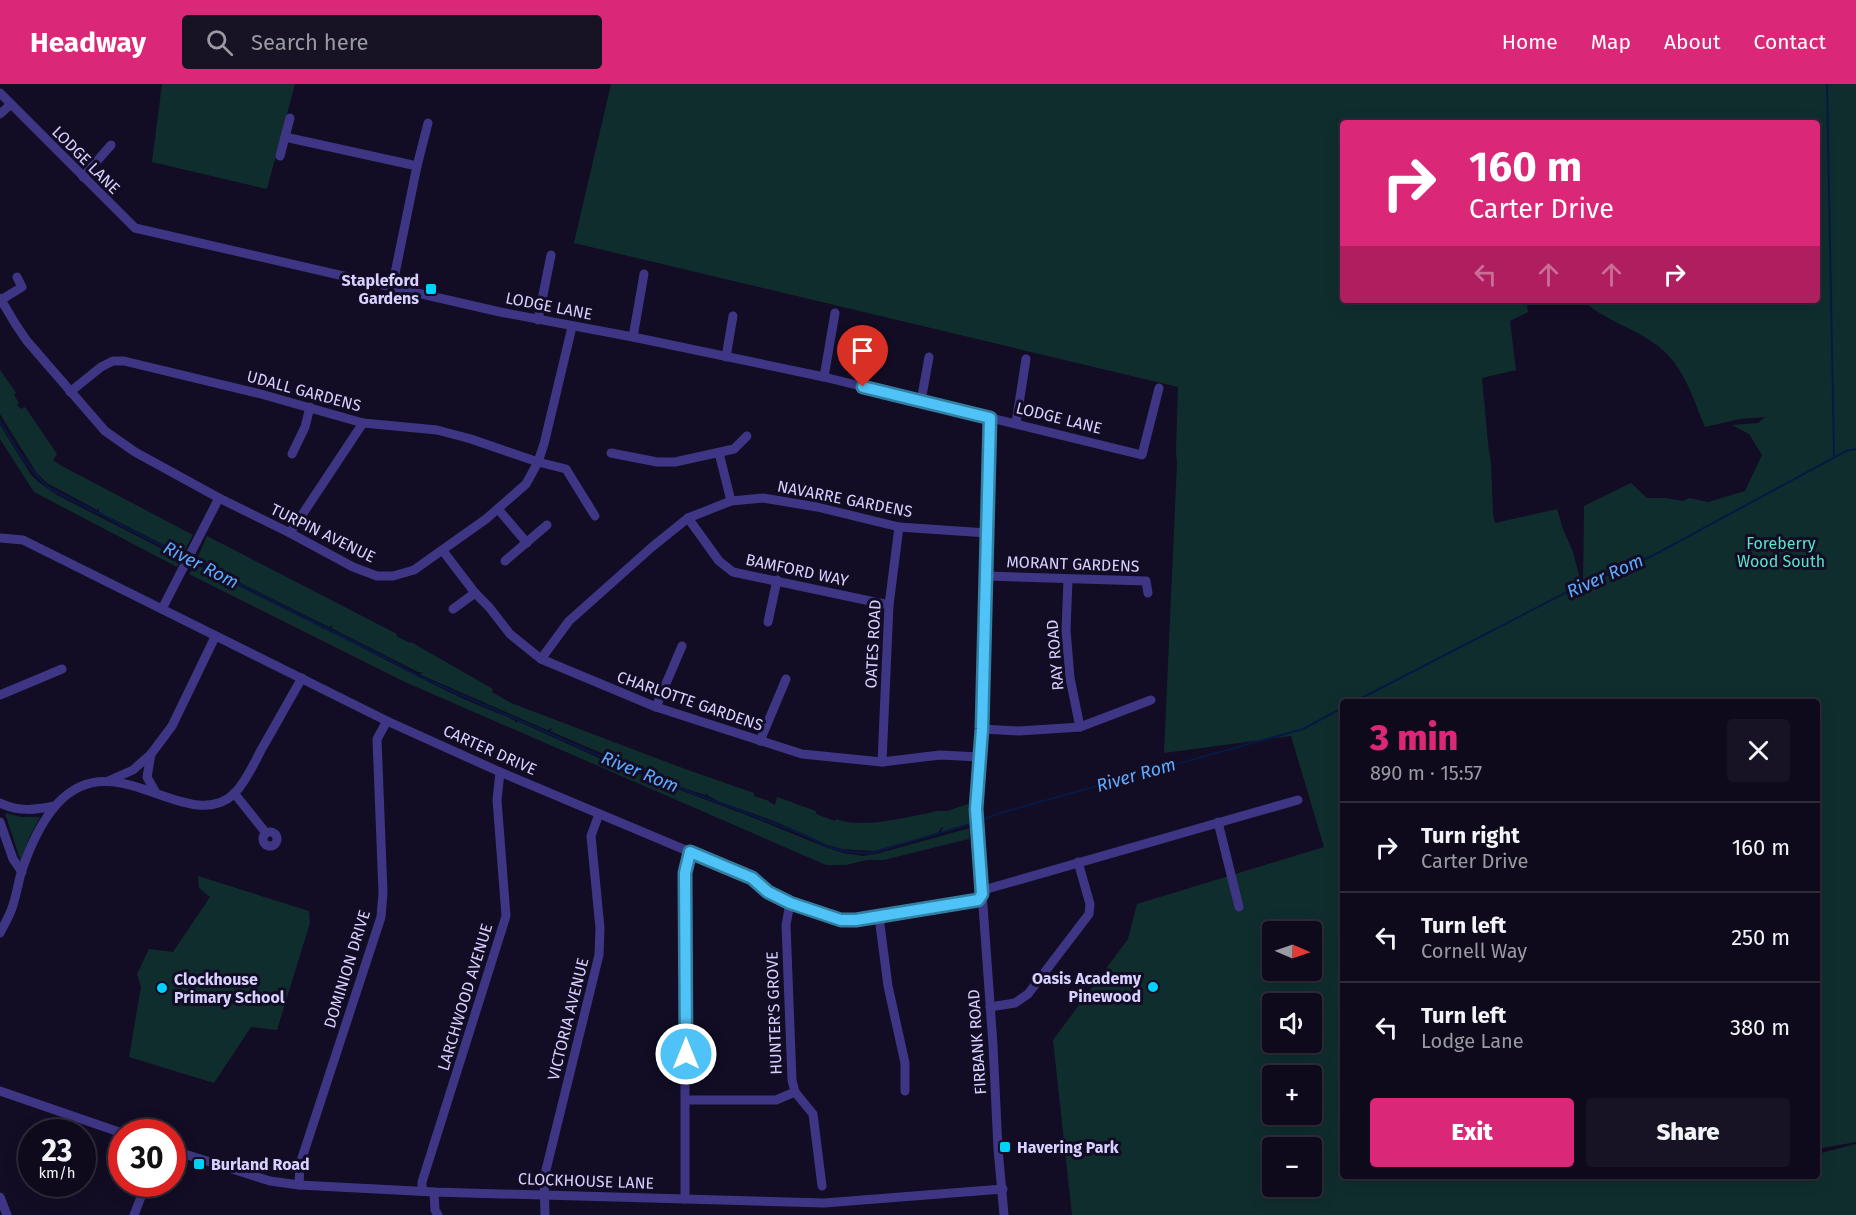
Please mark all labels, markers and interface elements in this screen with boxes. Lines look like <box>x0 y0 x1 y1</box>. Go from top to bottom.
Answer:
search box <box>182 15 602 69</box>
text: Headway <box>30 26 146 59</box>
icon: search <box>203 26 236 59</box>
text: Search here <box>251 29 369 56</box>
text: Home <box>1502 29 1558 55</box>
text: Map <box>1591 29 1631 55</box>
text: About <box>1664 29 1721 55</box>
text: Contact <box>1754 29 1826 55</box>
street label: LODGE LANE <box>48 122 124 198</box>
text: 160 m <box>1469 142 1582 192</box>
icon: right <box>1370 144 1448 222</box>
text: Carter Drive <box>1469 193 1614 225</box>
icon: left <box>1469 258 1502 291</box>
icon: ahead <box>1532 258 1565 291</box>
icon: ahead <box>1595 258 1628 291</box>
icon: right <box>1658 258 1691 291</box>
place label: Stapleford Gardens <box>342 271 419 308</box>
marker: Stapleford Gardens <box>424 282 438 296</box>
street label: LODGE LANE <box>504 288 594 324</box>
pin <box>837 325 888 387</box>
icon: arrive <box>846 334 879 367</box>
street label: UDALL GARDENS <box>245 367 363 415</box>
street label: LODGE LANE <box>1014 398 1104 438</box>
street label: NAVARRE GARDENS <box>776 477 914 521</box>
street label: TURPIN AVENUE <box>268 499 378 567</box>
park label: Foreberry Wood South <box>1737 534 1825 571</box>
water label: River Rom <box>160 537 242 593</box>
water label: River Rom <box>1563 549 1647 603</box>
street label: BAMFORD WAY <box>744 550 850 590</box>
street label: MORANT GARDENS <box>1006 552 1140 576</box>
street label: OATES ROAD <box>861 599 885 689</box>
street label: RAY ROAD <box>1042 619 1068 691</box>
street label: CHARLOTTE GARDENS <box>614 667 766 735</box>
text: 3 min <box>1370 716 1458 760</box>
button: close <box>1727 719 1790 782</box>
street label: CARTER DRIVE <box>440 721 540 779</box>
water label: River Rom <box>598 747 682 797</box>
water label: River Rom <box>1094 753 1178 797</box>
text: 890 m · 15:57 <box>1370 761 1482 785</box>
text: Turn right <box>1421 822 1520 849</box>
icon: right <box>1370 831 1403 864</box>
text: 160 m <box>1732 834 1790 861</box>
text: Carter Drive <box>1421 849 1528 873</box>
street label: DOMINION DRIVE <box>320 908 374 1030</box>
text: Turn left <box>1421 912 1506 939</box>
street label: LARCHWOOD AVENUE <box>434 921 496 1073</box>
north arrow <box>1262 921 1322 981</box>
map controls <box>1262 921 1322 1197</box>
icon: left <box>1370 921 1403 954</box>
text: 250 m <box>1731 924 1790 951</box>
text: Cornell Way <box>1421 939 1527 963</box>
street label: HUNTER'S GROVE <box>762 951 786 1075</box>
street label: VICTORIA AVENUE <box>544 956 592 1082</box>
place label: Oasis Academy Pinewood <box>1032 969 1142 1006</box>
place label: Clockhouse Primary School <box>174 970 285 1007</box>
marker: Oasis Academy Pinewood <box>1146 980 1160 994</box>
marker: Clockhouse Primary School <box>155 981 169 995</box>
street label: FIRBANK ROAD <box>964 989 990 1095</box>
button: sound <box>1262 993 1322 1053</box>
text: Turn left <box>1421 1002 1506 1029</box>
icon: left <box>1370 1011 1403 1044</box>
text: 380 m <box>1730 1014 1790 1041</box>
position arrow <box>654 1022 718 1086</box>
text: Lodge Lane <box>1421 1029 1524 1053</box>
button: + <box>1262 1065 1322 1125</box>
button: Exit <box>1370 1098 1574 1167</box>
button: Share <box>1586 1098 1790 1167</box>
speed limit sign: 30 <box>108 1119 186 1197</box>
text: 23 <box>42 1133 72 1169</box>
button: − <box>1262 1137 1322 1197</box>
place label: Havering Park <box>1017 1138 1119 1157</box>
marker: Havering Park <box>998 1140 1012 1154</box>
place label: Burland Road <box>211 1155 310 1174</box>
marker: Burland Road <box>192 1157 206 1171</box>
text: km/h <box>38 1164 76 1182</box>
street label: CLOCKHOUSE LANE <box>518 1169 654 1193</box>

